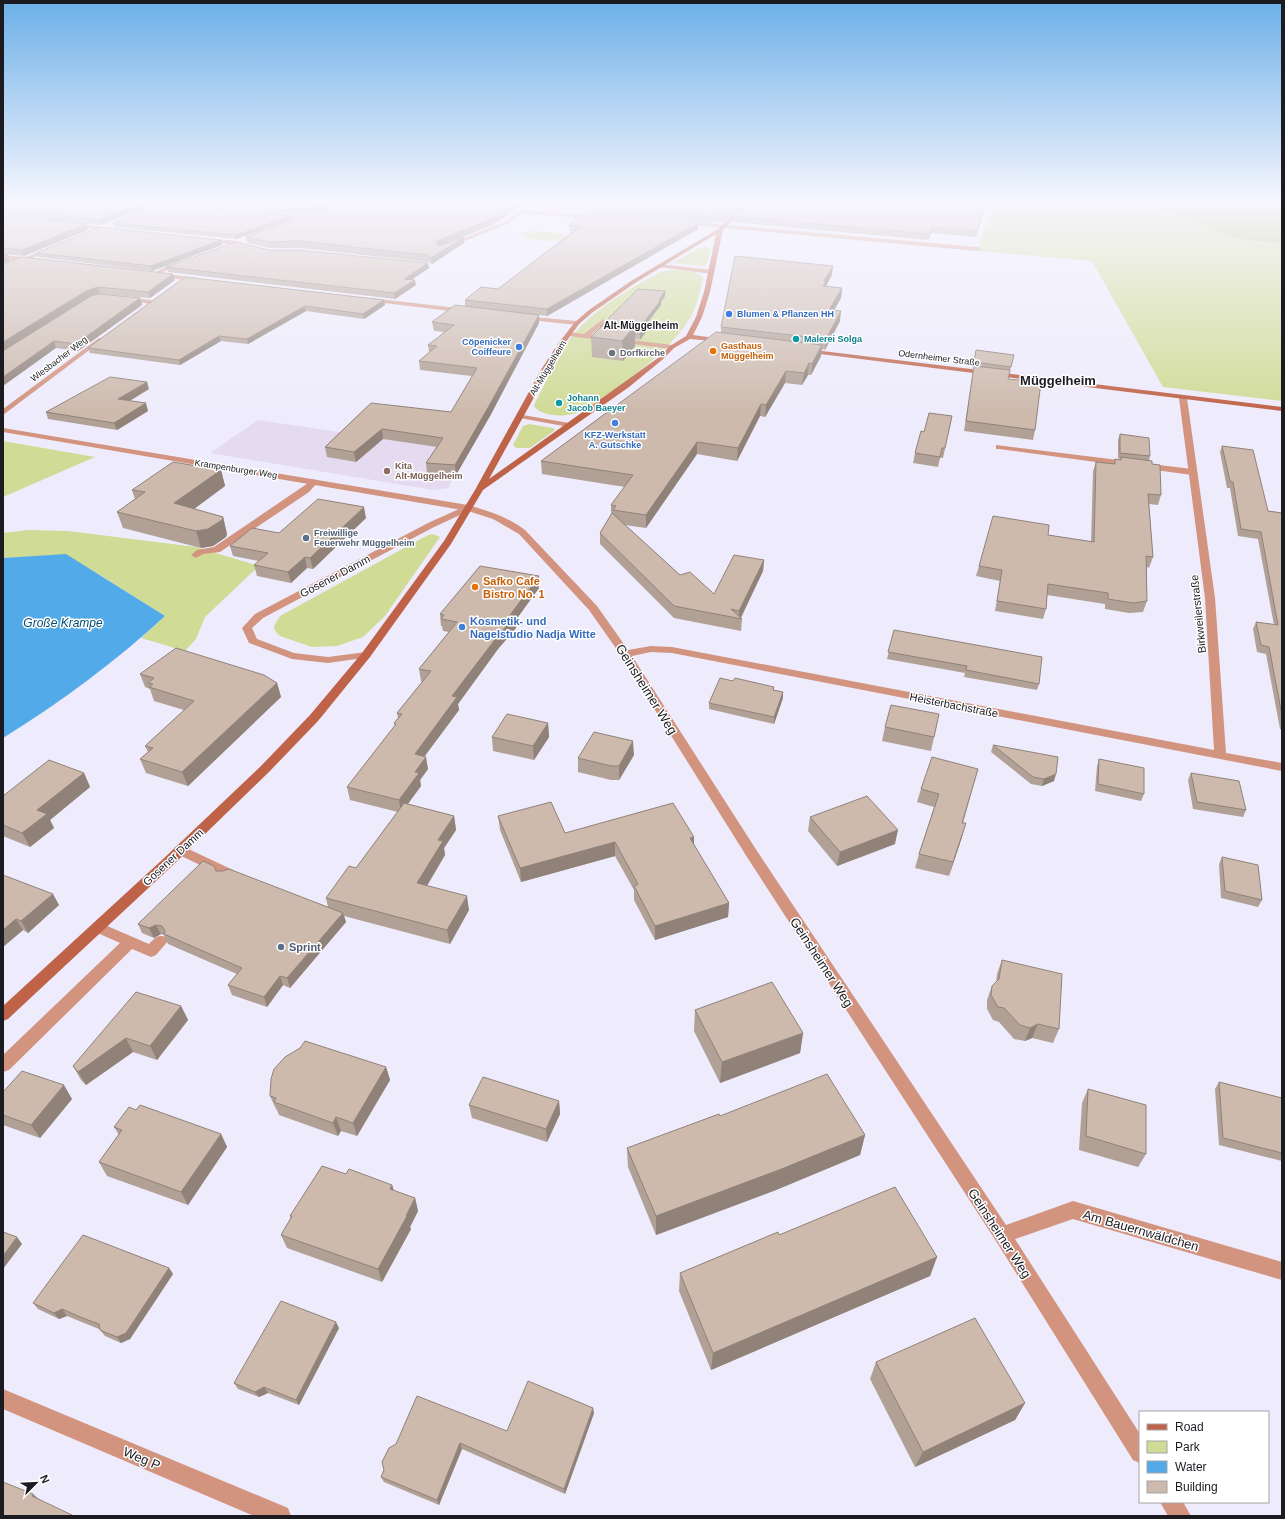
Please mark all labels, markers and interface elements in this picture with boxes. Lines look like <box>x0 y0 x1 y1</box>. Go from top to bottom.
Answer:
marker: Blumen & Pflanzen HH <box>724 309 734 319</box>
place label: Blumen & Pflanzen HH <box>737 309 834 319</box>
district label: Alt-Müggelheim <box>604 320 679 331</box>
street label: Wiesbacher Weg <box>29 334 89 384</box>
marker: Malerei Solga <box>791 334 801 344</box>
place label: Malerei Solga <box>804 334 863 344</box>
place label: Cöpenicker Coiffeure <box>462 337 511 357</box>
street label: Alt-Müggelheim <box>528 339 568 397</box>
place label: Gasthaus Müggelheim <box>721 341 774 361</box>
marker: Cöpenicker Coiffeure <box>514 342 524 352</box>
marker: Gasthaus Müggelheim <box>708 346 718 356</box>
marker: Dorfkirche <box>607 348 617 358</box>
place label: Dorfkirche <box>620 348 665 358</box>
street label: Odernheimer Straße <box>898 348 980 368</box>
district label: Müggelheim <box>1020 373 1096 388</box>
place label: Johann Jacob Baeyer <box>567 393 626 413</box>
marker: Johann Jacob Baeyer <box>554 398 564 408</box>
marker: KFZ-Werkstatt A. Gutschke <box>610 418 620 428</box>
place label: KFZ-Werkstatt A. Gutschke <box>584 430 646 450</box>
street label: Krampenburger Weg <box>194 458 278 480</box>
place label: Kita Alt-Müggelheim <box>395 461 463 481</box>
marker: Kita Alt-Müggelheim <box>382 466 392 476</box>
place label: Freiwillige Feuerwehr Müggelheim <box>314 528 415 548</box>
marker: Freiwillige Feuerwehr Müggelheim <box>301 533 311 543</box>
street label: Gosener Damm <box>298 552 372 600</box>
street label: Birkweilerstraße <box>1188 574 1208 654</box>
place label: Safko Cafe Bistro No. 1 <box>483 575 545 600</box>
marker: Safko Cafe Bistro No. 1 <box>470 582 480 592</box>
place label: Kosmetik- und Nagelstudio Nadja Witte <box>470 615 596 640</box>
water label: Große Krampe <box>23 616 103 630</box>
marker: Kosmetik- und Nagelstudio Nadja Witte <box>457 622 467 632</box>
street label: Geinsheimer Weg <box>613 641 680 737</box>
street label: Heisterbachstraße <box>909 691 999 719</box>
street label: Gosener Damm <box>141 826 205 888</box>
street label: Geinsheimer Weg <box>787 915 856 1010</box>
place label: Sprint <box>289 941 321 953</box>
marker: Sprint <box>276 942 286 952</box>
street label: Geinsheimer Weg <box>965 1186 1034 1281</box>
street label: Am Bauernwäldchen <box>1081 1207 1201 1254</box>
legend <box>1139 1411 1269 1503</box>
text: Road <box>1175 1420 1204 1434</box>
text: Park <box>1175 1440 1201 1454</box>
street label: Weg P <box>121 1444 163 1473</box>
text: Water <box>1175 1460 1207 1474</box>
north arrow <box>16 1463 56 1503</box>
text: N <box>38 1473 52 1485</box>
text: Building <box>1175 1480 1218 1494</box>

